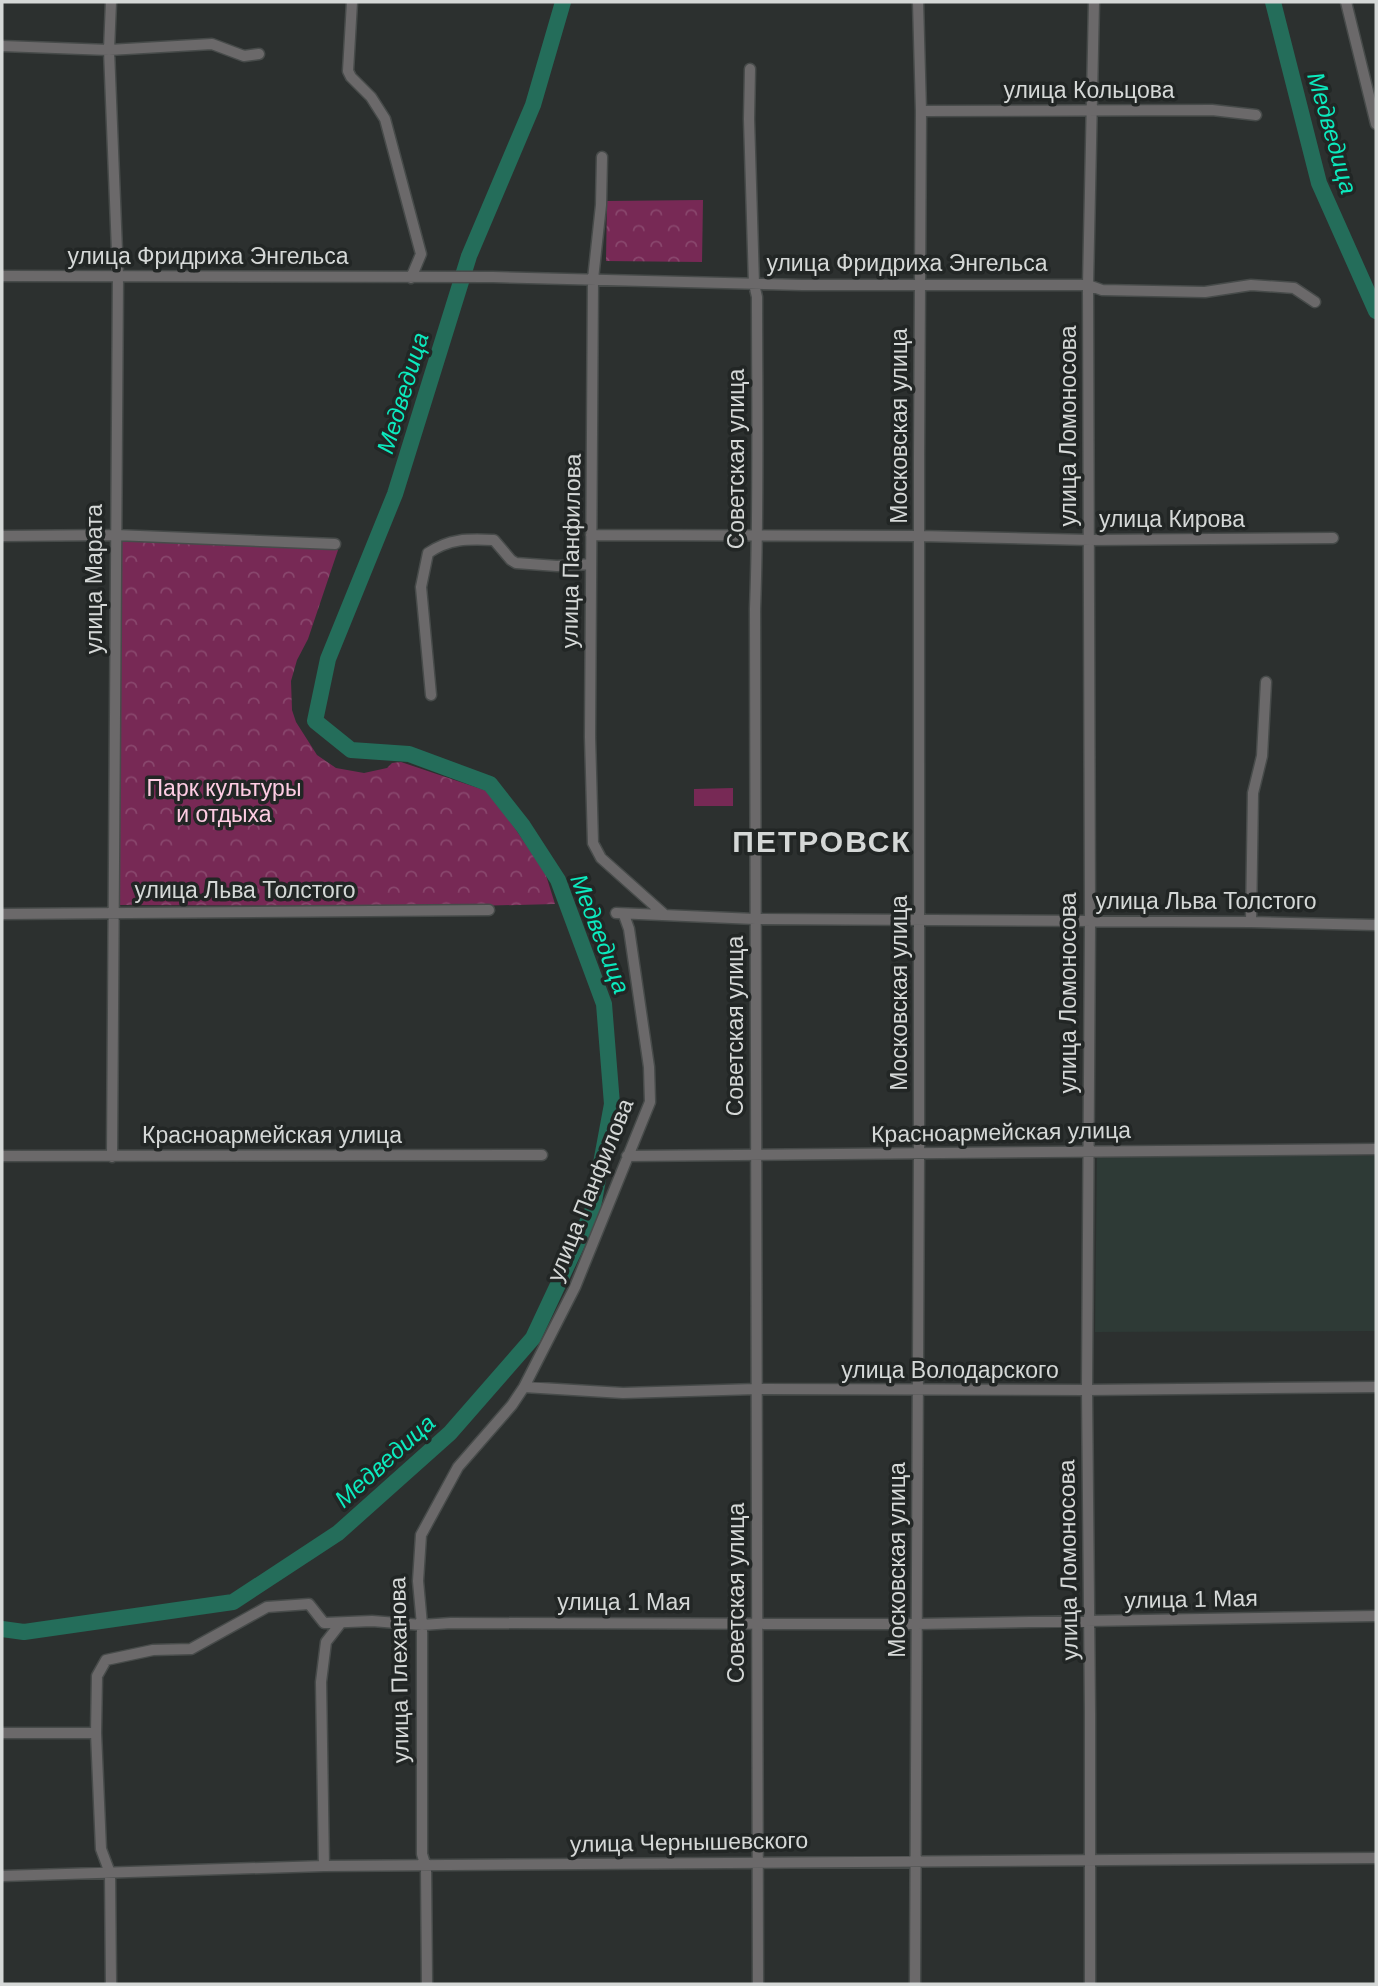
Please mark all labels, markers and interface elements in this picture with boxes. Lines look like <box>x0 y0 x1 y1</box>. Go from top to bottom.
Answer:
water label: Медведица <box>1302 69 1363 197</box>
street label: улица Кольцова <box>1003 77 1175 103</box>
street label: улица Фридриха Энгельса <box>67 243 349 269</box>
street label: улица Фридриха Энгельса <box>766 250 1048 276</box>
street label: улица Ломоносова <box>1055 325 1081 526</box>
street label: Московская улица <box>886 328 912 524</box>
water label: Медведица <box>371 329 434 457</box>
street label: Советская улица <box>723 368 749 549</box>
street label: улица Панфилова <box>556 453 586 649</box>
street label: улица Марата <box>81 504 107 654</box>
street label: улица Кирова <box>1099 506 1245 532</box>
park label: Парк культуры и отдыха <box>147 775 301 827</box>
district label: ПЕТРОВСК <box>732 825 912 858</box>
water label: Медведица <box>565 870 636 997</box>
street label: улица Льва Толстого <box>134 877 356 903</box>
street label: улица Льва Толстого <box>1095 888 1317 914</box>
street label: улица Ломоносова <box>1055 892 1081 1093</box>
street label: Московская улица <box>886 895 912 1091</box>
street label: Советская улица <box>722 935 748 1116</box>
street label: улица Панфилова <box>541 1095 639 1285</box>
street label: Красноармейская улица <box>871 1117 1131 1147</box>
street label: Красноармейская улица <box>142 1122 402 1148</box>
street label: улица Володарского <box>841 1357 1059 1383</box>
water label: Медведица <box>329 1409 440 1513</box>
street label: улица Ломоносова <box>1053 1459 1083 1661</box>
street label: Московская улица <box>884 1462 910 1658</box>
street label: Советская улица <box>723 1502 749 1683</box>
street label: улица Плеханова <box>384 1577 414 1763</box>
street label: улица 1 Мая <box>1124 1585 1258 1613</box>
street label: улица 1 Мая <box>557 1589 691 1615</box>
street label: улица Чернышевского <box>570 1827 808 1857</box>

